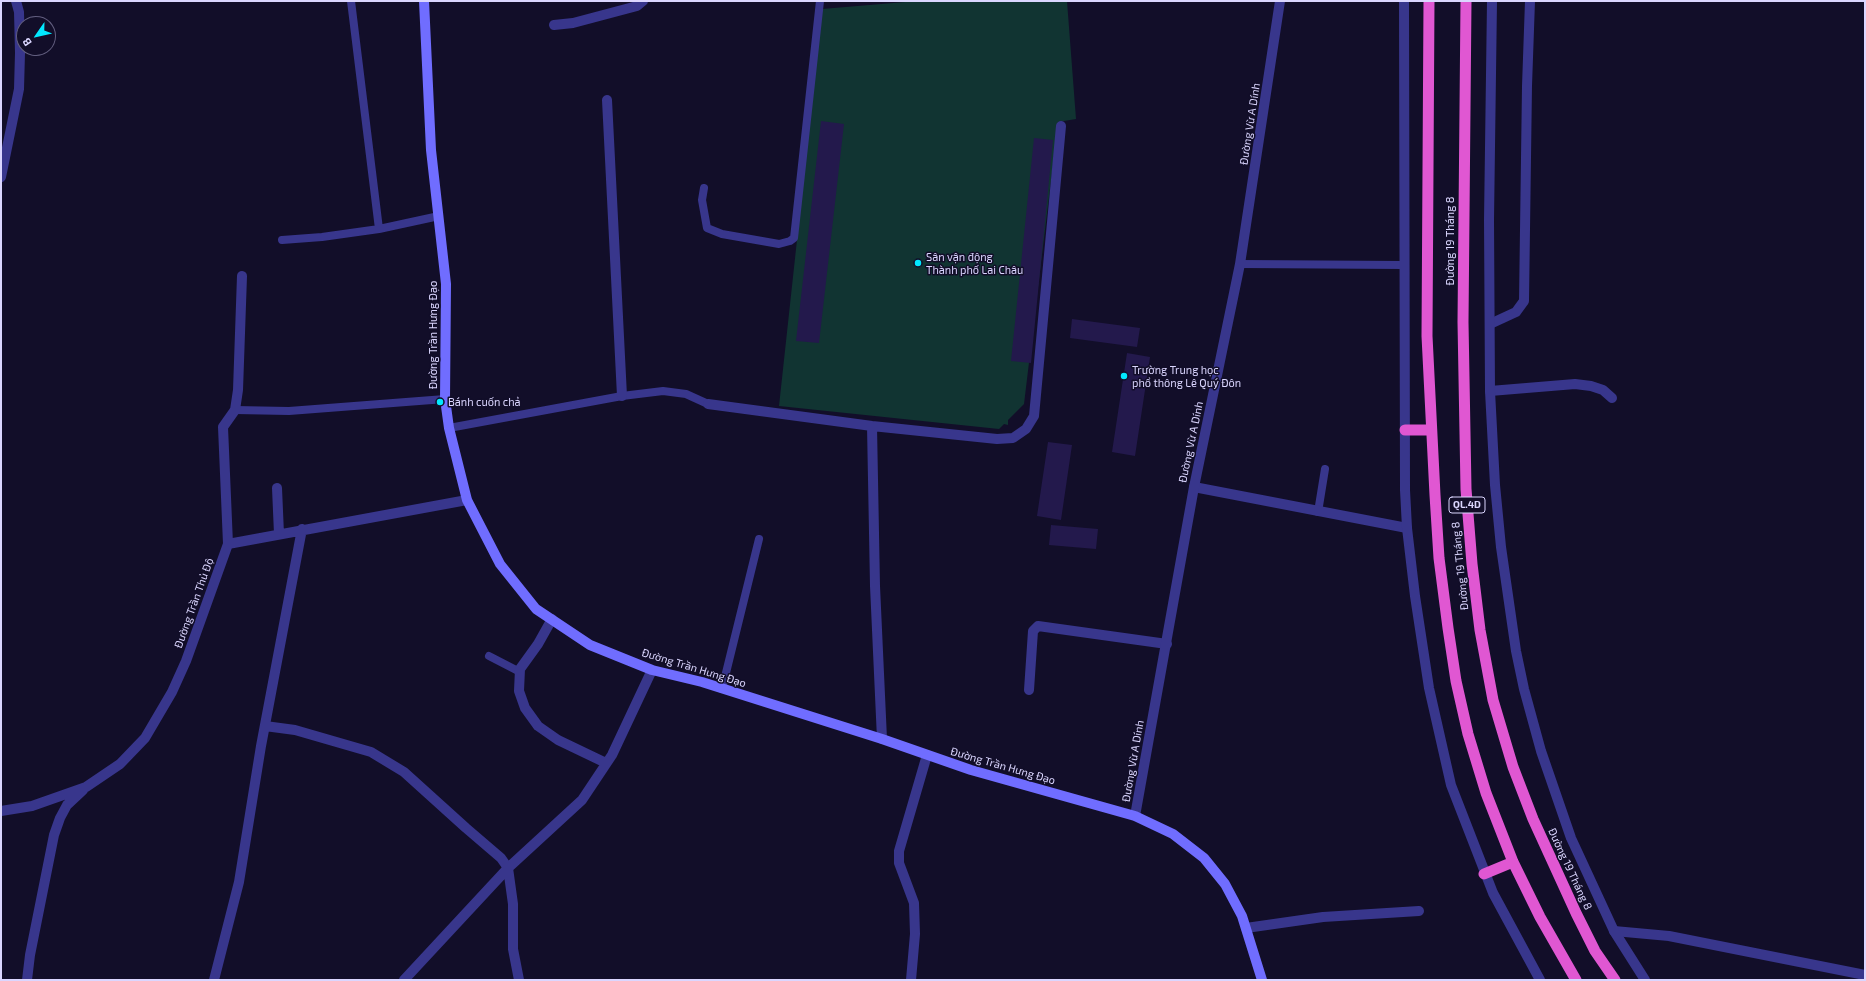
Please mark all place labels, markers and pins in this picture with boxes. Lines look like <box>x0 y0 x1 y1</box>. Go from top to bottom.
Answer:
place label: Sân vận động Thành phố Lai Châu <box>926 250 1023 276</box>
marker: Sân vận động Thành phố Lai Châu <box>913 258 923 268</box>
place label: Trường Trung học phổ thông Lê Quý Đôn <box>1132 363 1241 389</box>
marker: Trường Trung học phổ thông Lê Quý Đôn <box>1119 371 1129 381</box>
place label: Bánh cuốn chả <box>448 395 521 409</box>
marker: Bánh cuốn chả <box>435 397 445 407</box>

